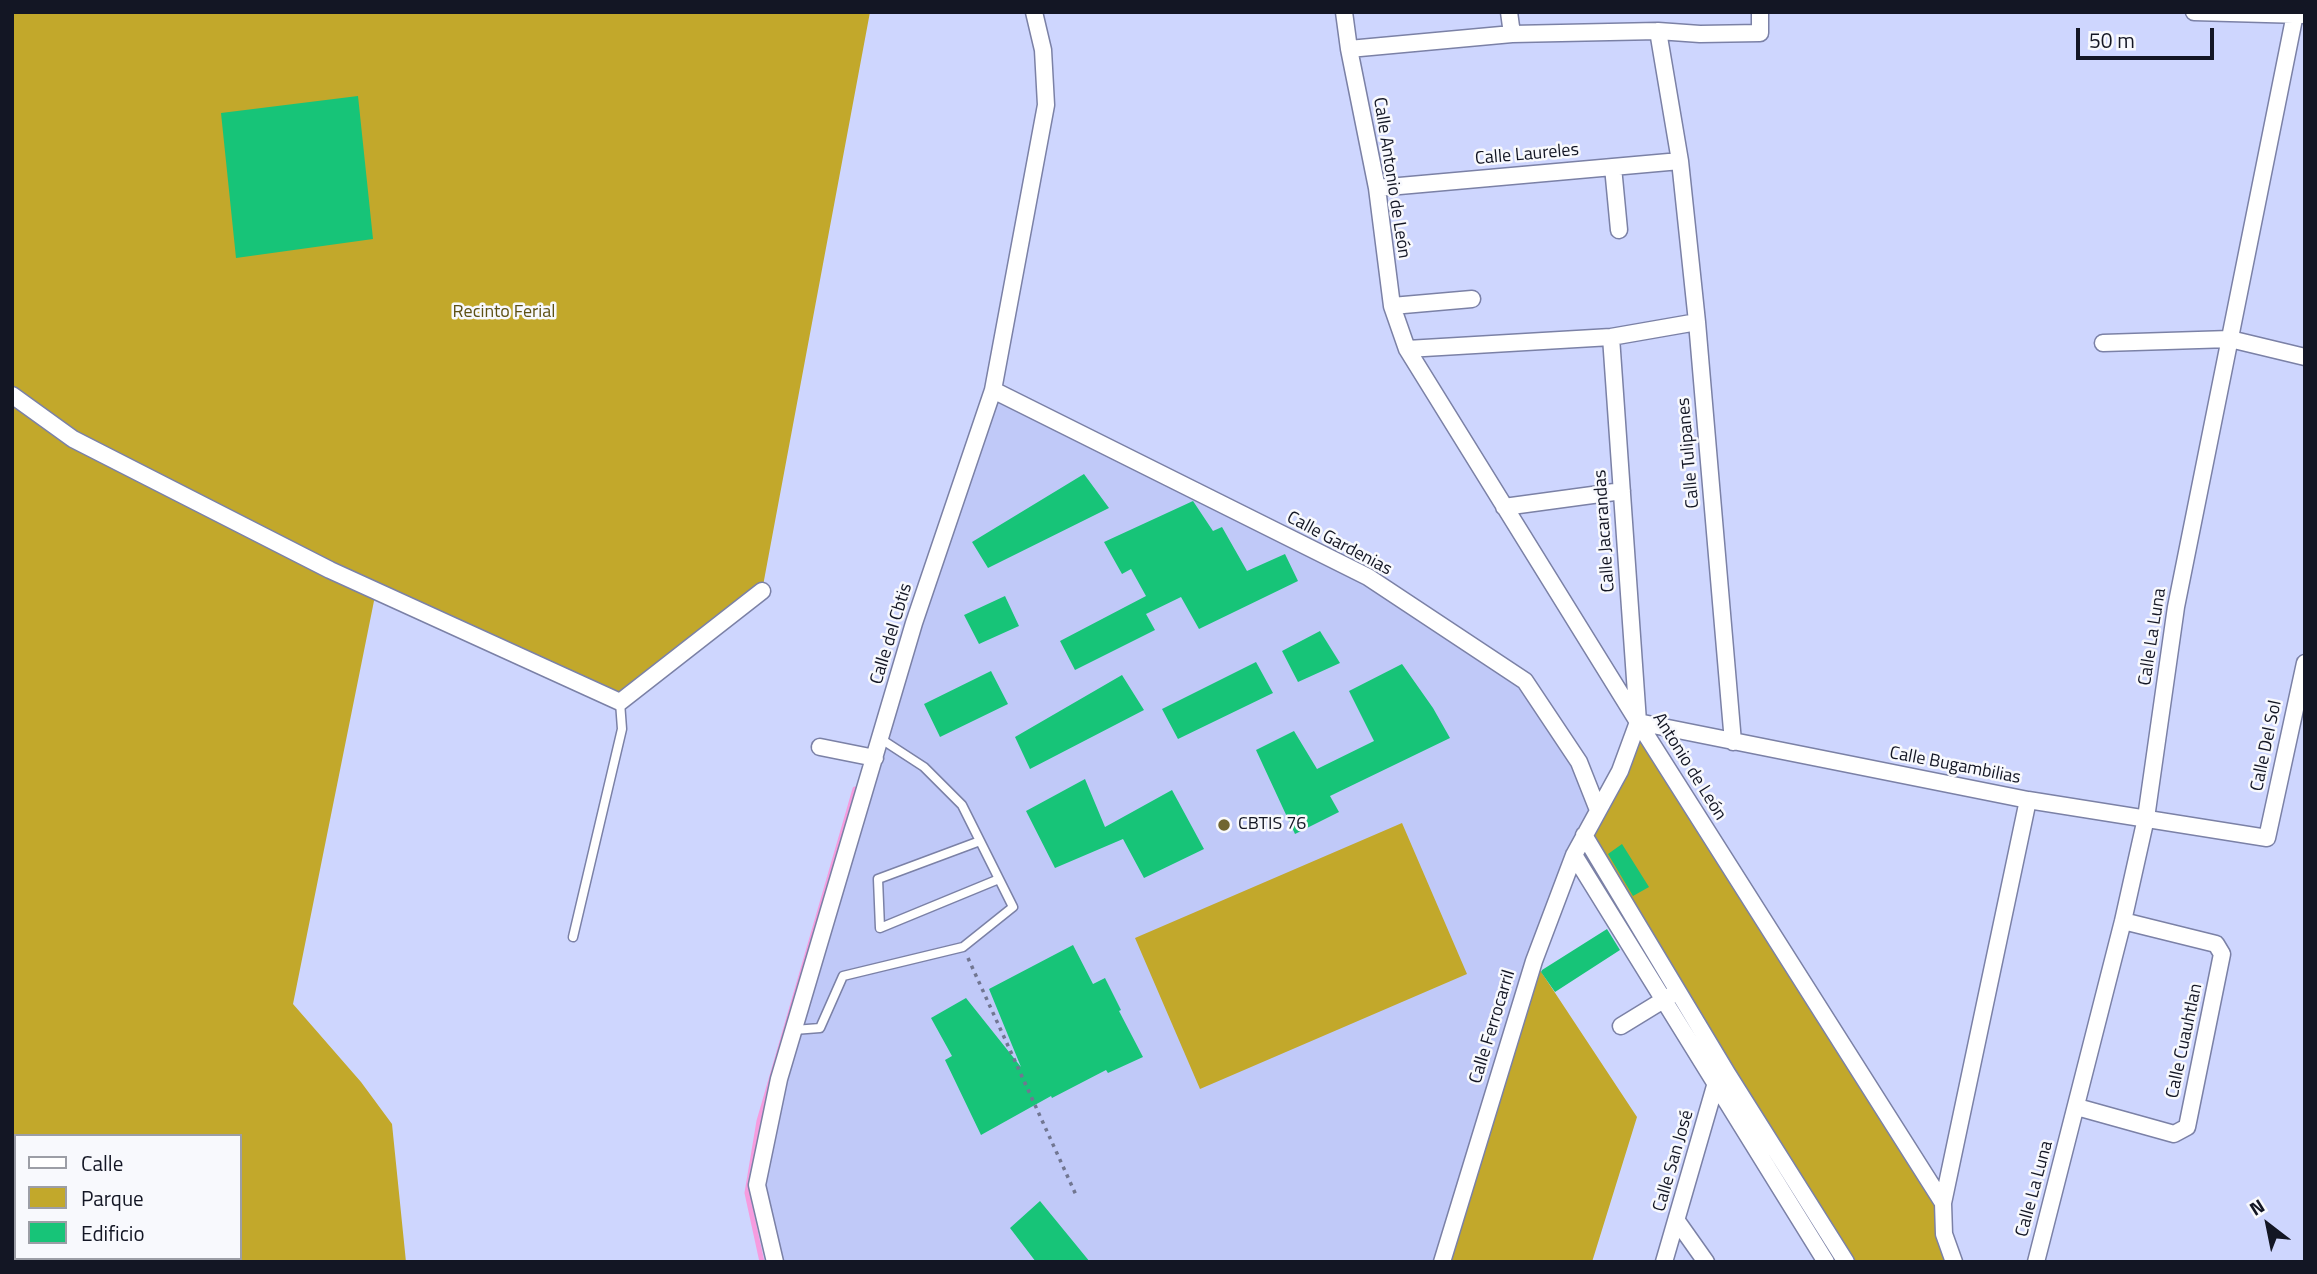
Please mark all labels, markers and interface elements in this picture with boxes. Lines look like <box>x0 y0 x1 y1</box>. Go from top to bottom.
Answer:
scale bar <box>2079 14 2217 58</box>
text: 50 m <box>2089 24 2135 56</box>
street label: Calle Antonio de León <box>1368 96 1414 260</box>
street label: Calle Laureles <box>1474 140 1580 170</box>
park label: Recinto Ferial <box>453 302 555 324</box>
street label: Calle Tulipanes <box>1673 397 1705 509</box>
street label: Calle Jacarandas <box>1590 469 1620 593</box>
street label: Calle Gardenias <box>1283 507 1395 581</box>
street label: Calle del Cbtis <box>866 581 918 687</box>
street label: Calle La Luna <box>2135 587 2171 687</box>
street label: Calle Del Sol <box>2247 699 2287 793</box>
street label: Antonio de León <box>1647 709 1731 825</box>
street label: Calle Bugambilias <box>1888 743 2022 789</box>
place label: CBTIS 76 <box>1238 814 1306 836</box>
marker: CBTIS 76 <box>1216 817 1232 833</box>
street label: Calle Ferrocarril <box>1465 968 1521 1086</box>
street label: Calle Cuauhtlan <box>2162 982 2208 1100</box>
street label: Calle San José <box>1649 1108 1699 1214</box>
legend <box>14 1134 242 1260</box>
street label: Calle La Luna <box>2012 1139 2058 1239</box>
text: Calle <box>81 1147 123 1179</box>
text: Parque <box>81 1182 144 1214</box>
north arrow <box>2233 1190 2303 1260</box>
text: N <box>2243 1191 2270 1223</box>
text: Edificio <box>81 1217 145 1249</box>

